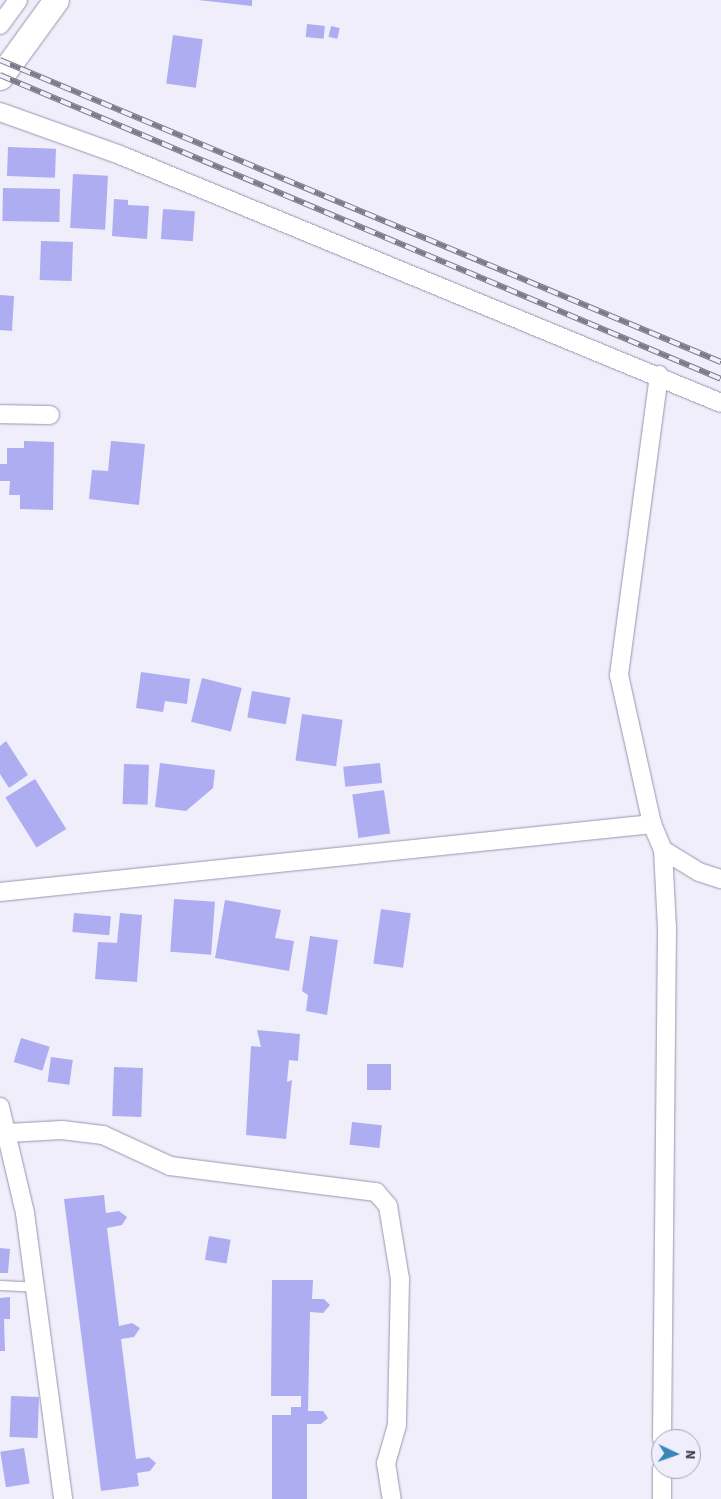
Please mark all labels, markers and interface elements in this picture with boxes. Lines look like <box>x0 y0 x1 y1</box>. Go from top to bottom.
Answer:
north arrow <box>651 1429 701 1479</box>
text: N <box>680 1450 700 1460</box>

